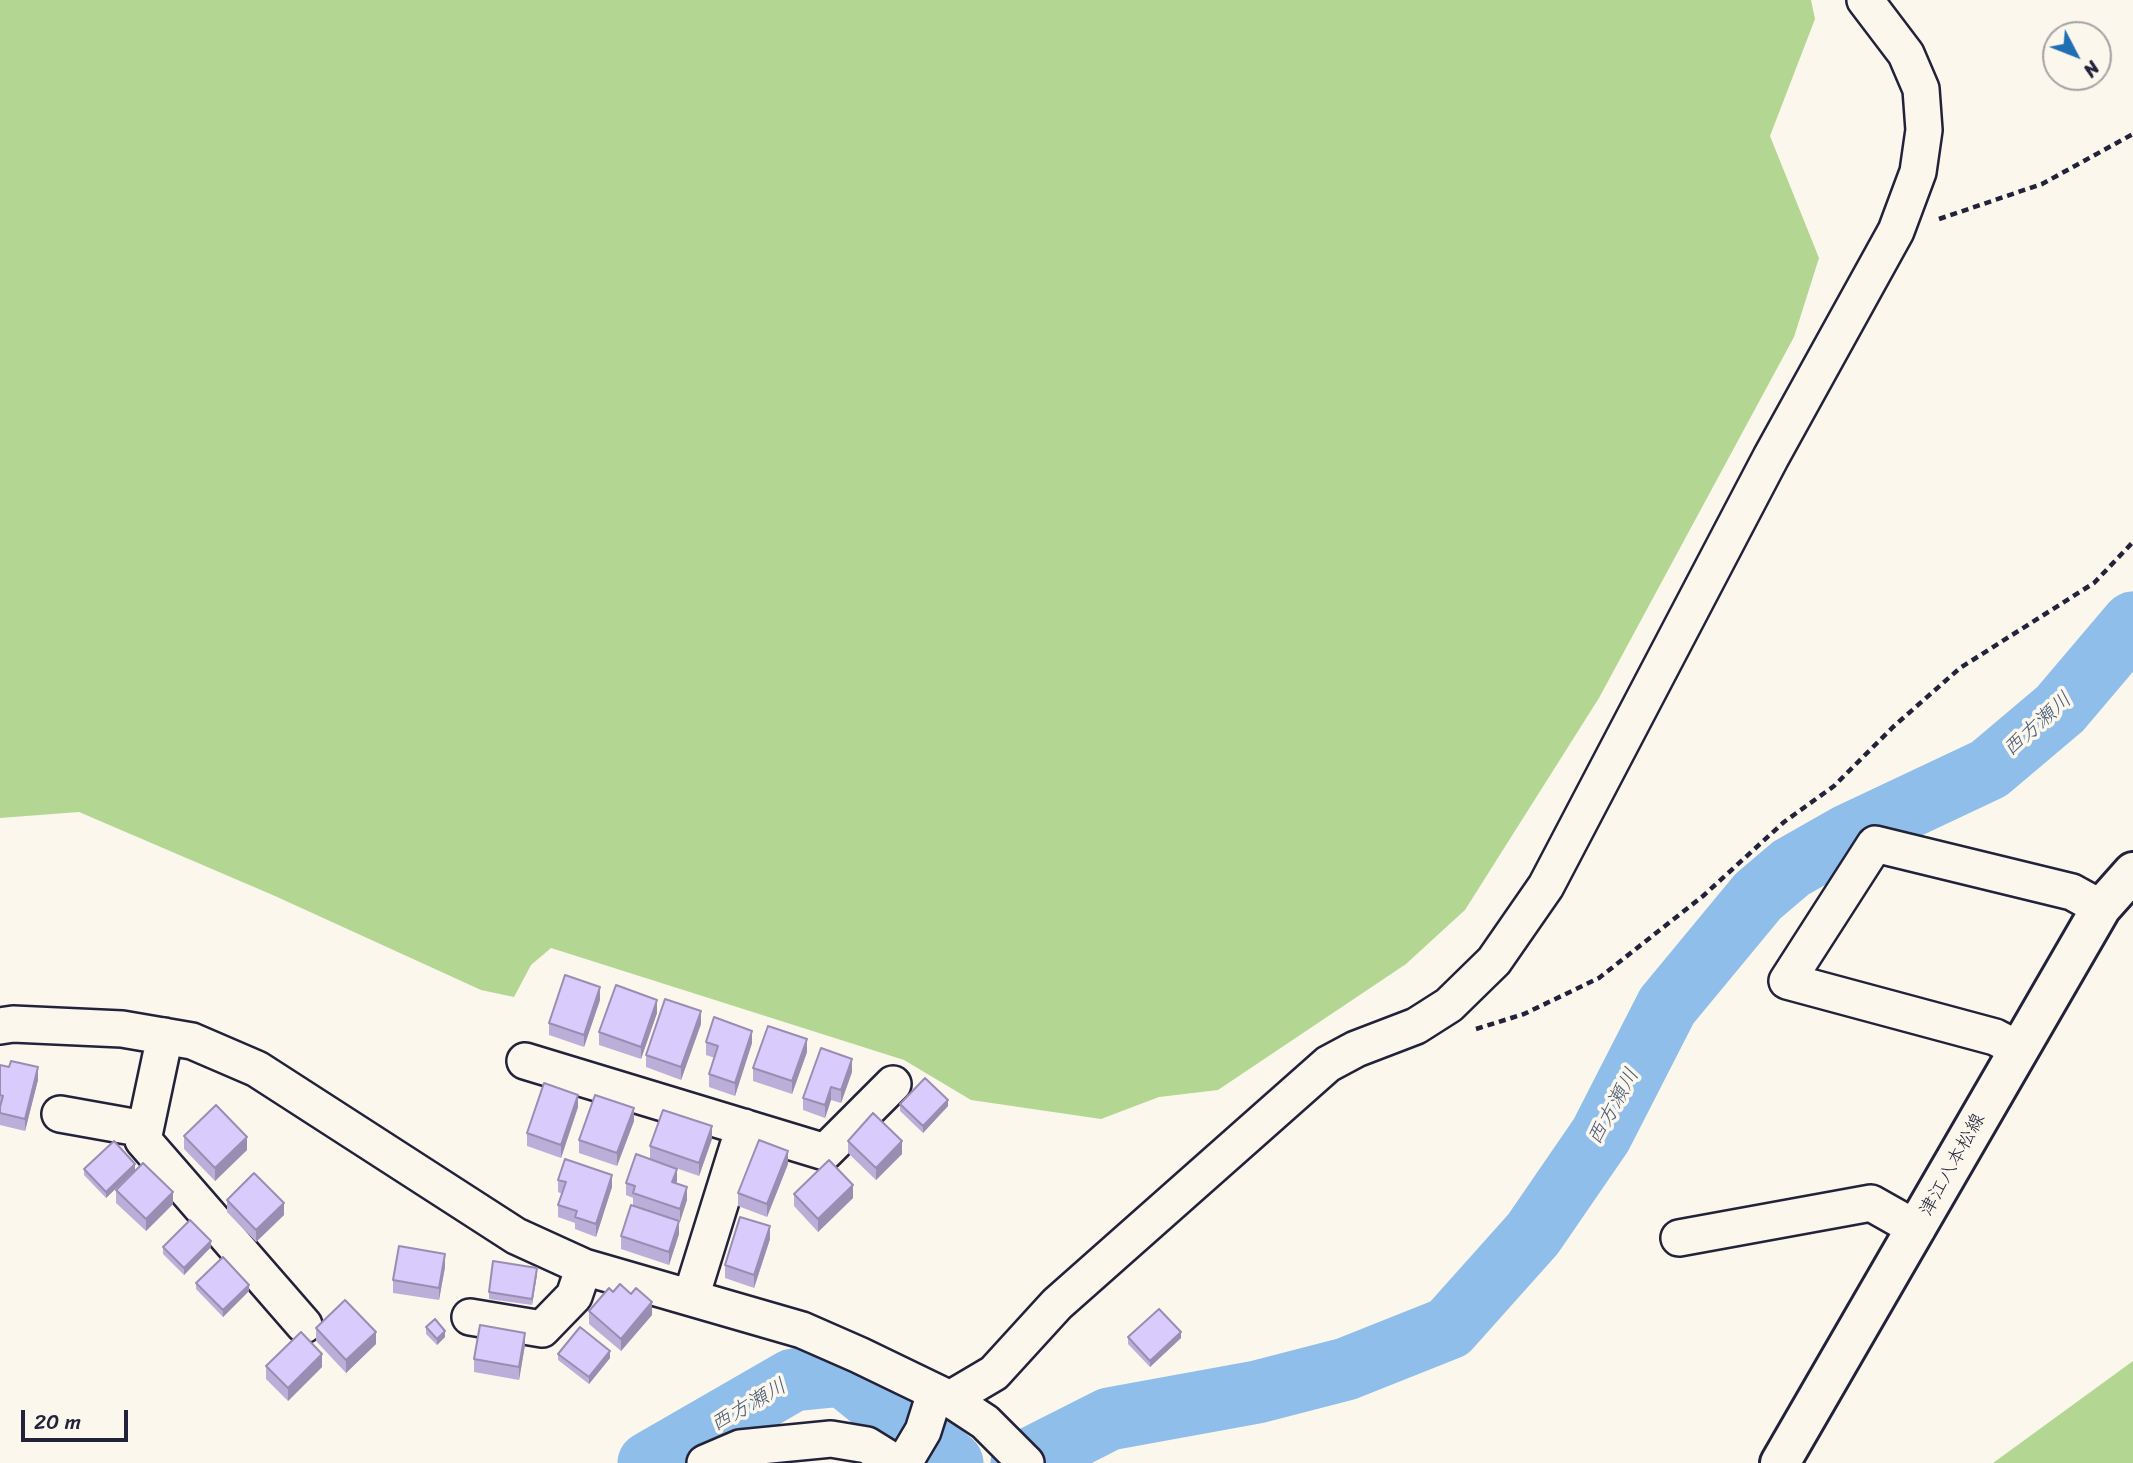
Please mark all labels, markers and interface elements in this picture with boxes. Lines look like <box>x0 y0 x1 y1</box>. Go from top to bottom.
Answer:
north arrow <box>2042 21 2112 91</box>
text: N <box>2075 53 2108 85</box>
water label: 西方瀬川 <box>1998 688 2078 762</box>
water label: 西方瀬川 <box>1583 1064 1645 1150</box>
street label: 津江八本松線 <box>1915 1110 1991 1220</box>
water label: 西方瀬川 <box>706 1374 792 1438</box>
scale bar <box>24 1396 131 1440</box>
text: 20 m <box>34 1403 81 1441</box>

